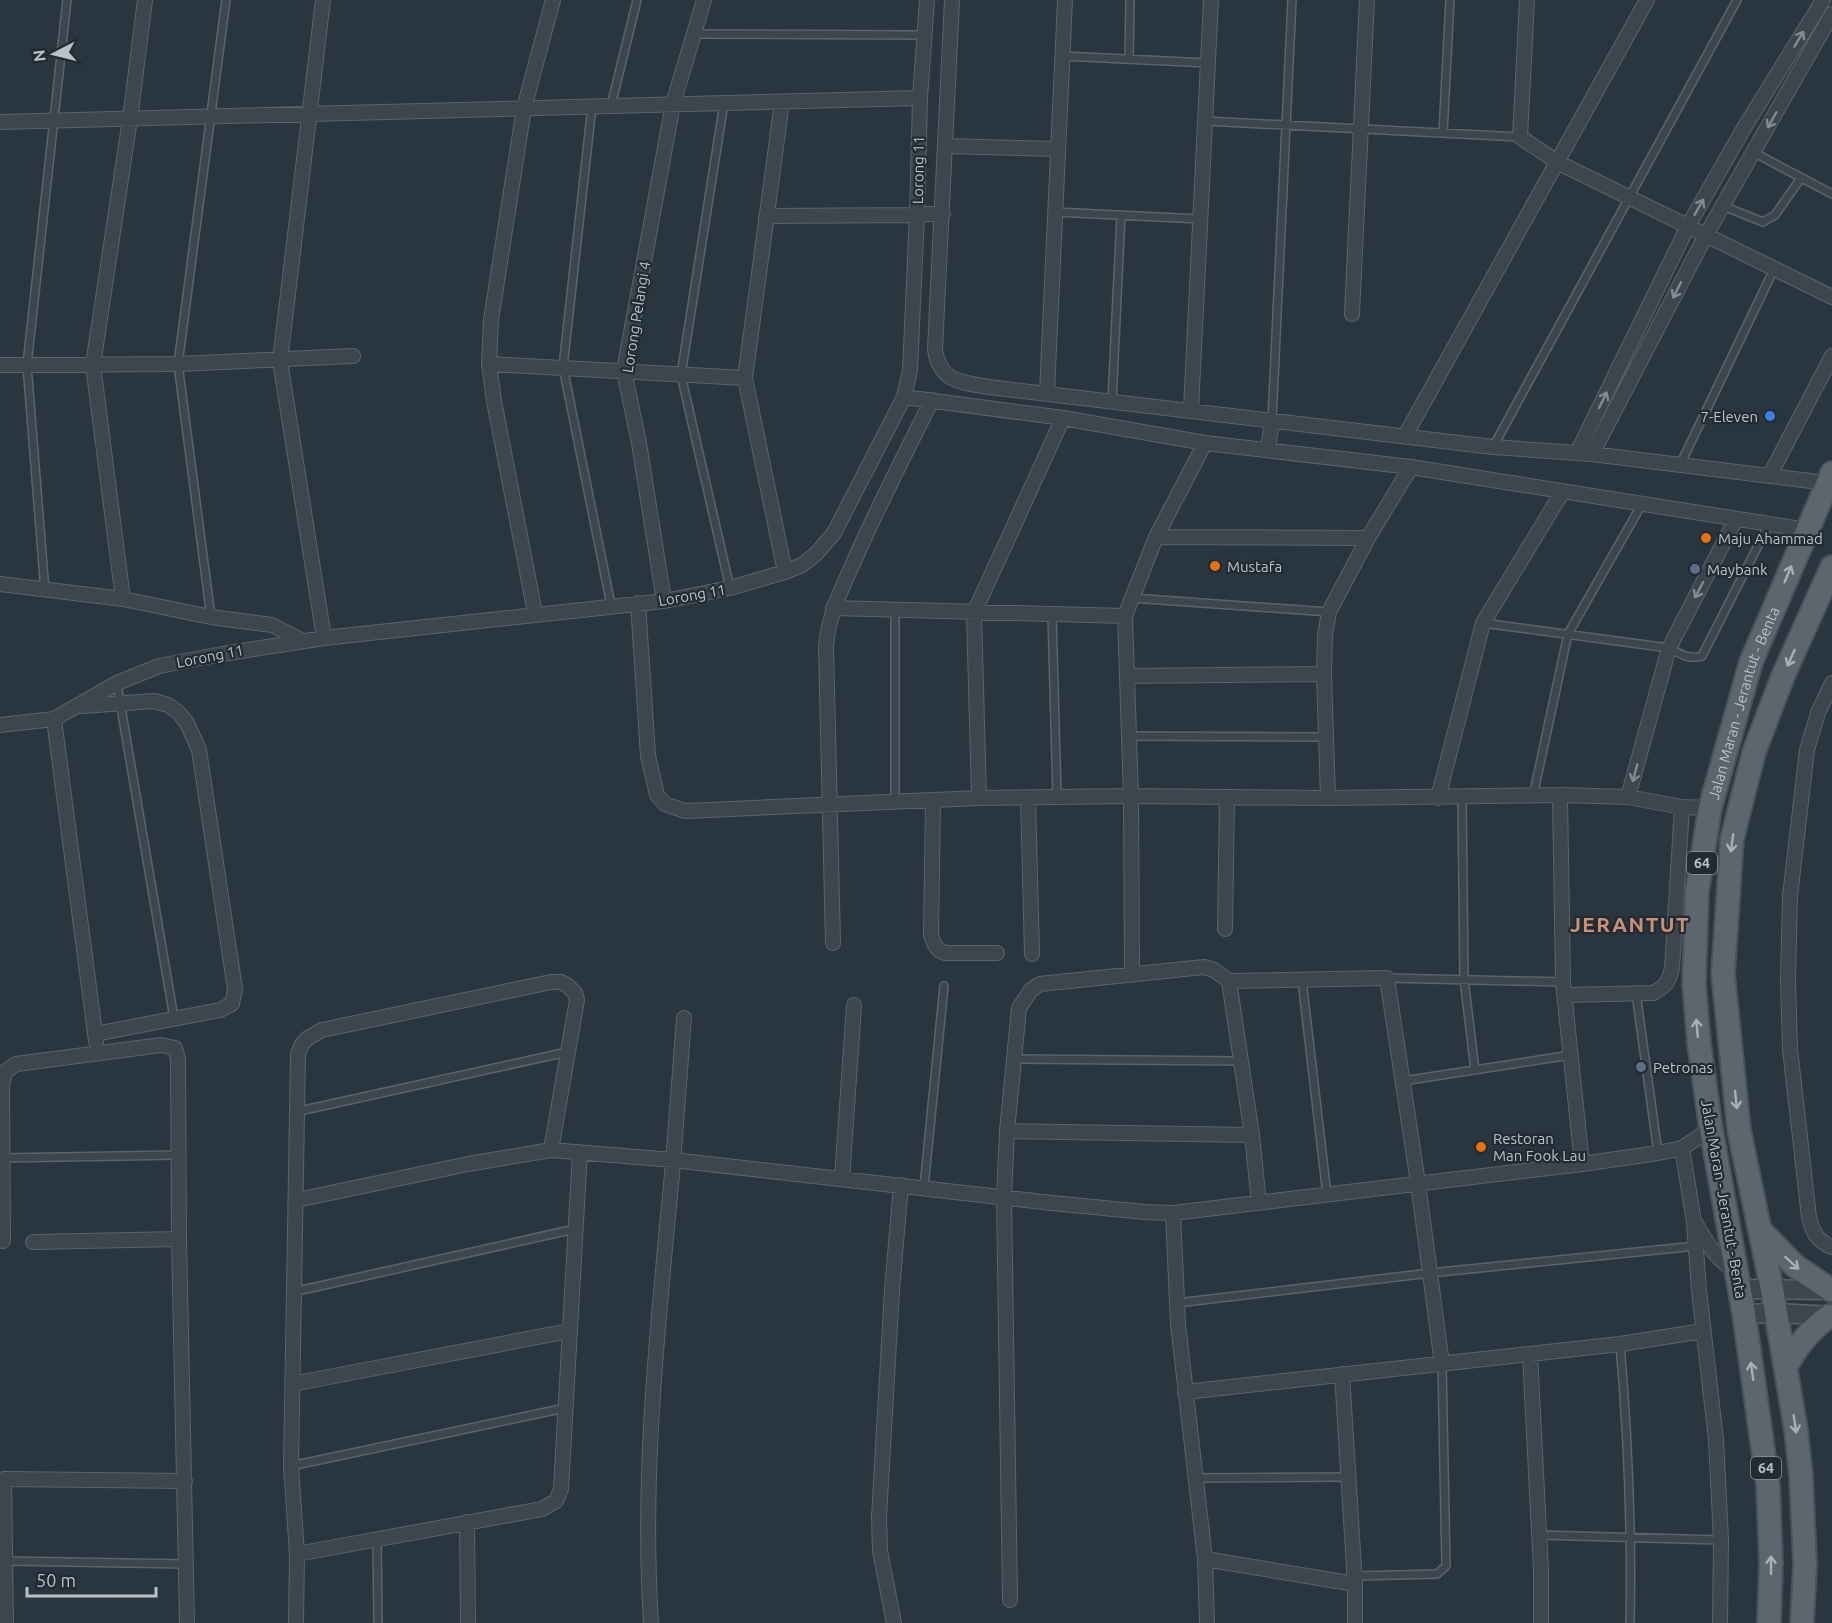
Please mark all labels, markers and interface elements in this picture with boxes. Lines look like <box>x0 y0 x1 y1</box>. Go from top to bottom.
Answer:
north arrow <box>24 24 84 84</box>
one-way arrow <box>1793 31 1805 48</box>
text: N <box>29 49 49 63</box>
one-way arrow <box>1765 111 1777 128</box>
street label: Lorong 11 <box>909 136 927 204</box>
one-way arrow <box>1693 199 1705 216</box>
street label: Lorong Pelangi 4 <box>619 260 653 374</box>
one-way arrow <box>1671 281 1683 298</box>
one-way arrow <box>1598 392 1609 410</box>
place label: 7-Eleven <box>1700 408 1758 425</box>
marker: 7-Eleven <box>1763 409 1777 423</box>
place label: Maju Ahammad <box>1718 530 1823 547</box>
marker: Maju Ahammad <box>1699 531 1713 545</box>
place label: Mustafa <box>1227 558 1282 575</box>
marker: Mustafa <box>1208 559 1222 573</box>
place label: Maybank <box>1707 561 1768 578</box>
marker: Maybank <box>1688 562 1702 576</box>
one-way arrow <box>1783 566 1794 584</box>
one-way arrow <box>1693 580 1704 598</box>
street label: Lorong 11 <box>657 581 727 609</box>
street label: Jalan Maran - Jerantut - Benta <box>1704 604 1782 801</box>
street label: Lorong 11 <box>175 641 245 671</box>
one-way arrow <box>1784 649 1796 667</box>
one-way arrow <box>1629 763 1640 782</box>
one-way arrow <box>1726 833 1737 853</box>
road number: 64 <box>1687 852 1717 874</box>
district label: JERANTUT <box>1570 912 1690 936</box>
one-way arrow <box>1692 1018 1703 1038</box>
place label: Petronas <box>1653 1059 1713 1076</box>
marker: Petronas <box>1634 1060 1648 1074</box>
one-way arrow <box>1731 1090 1742 1110</box>
street label: Jalan Maran - Jerantut - Benta <box>1698 1098 1750 1300</box>
place label: Restoran Man Fook Lau <box>1493 1130 1586 1164</box>
marker: Restoran Man Fook Lau <box>1474 1140 1488 1154</box>
one-way arrow <box>1785 1256 1800 1270</box>
one-way arrow <box>1747 1361 1758 1381</box>
one-way arrow <box>1790 1414 1801 1434</box>
road number: 64 <box>1751 1457 1781 1479</box>
one-way arrow <box>1765 1555 1777 1575</box>
scale bar <box>27 1560 156 1598</box>
text: 50 m <box>36 1570 76 1590</box>

